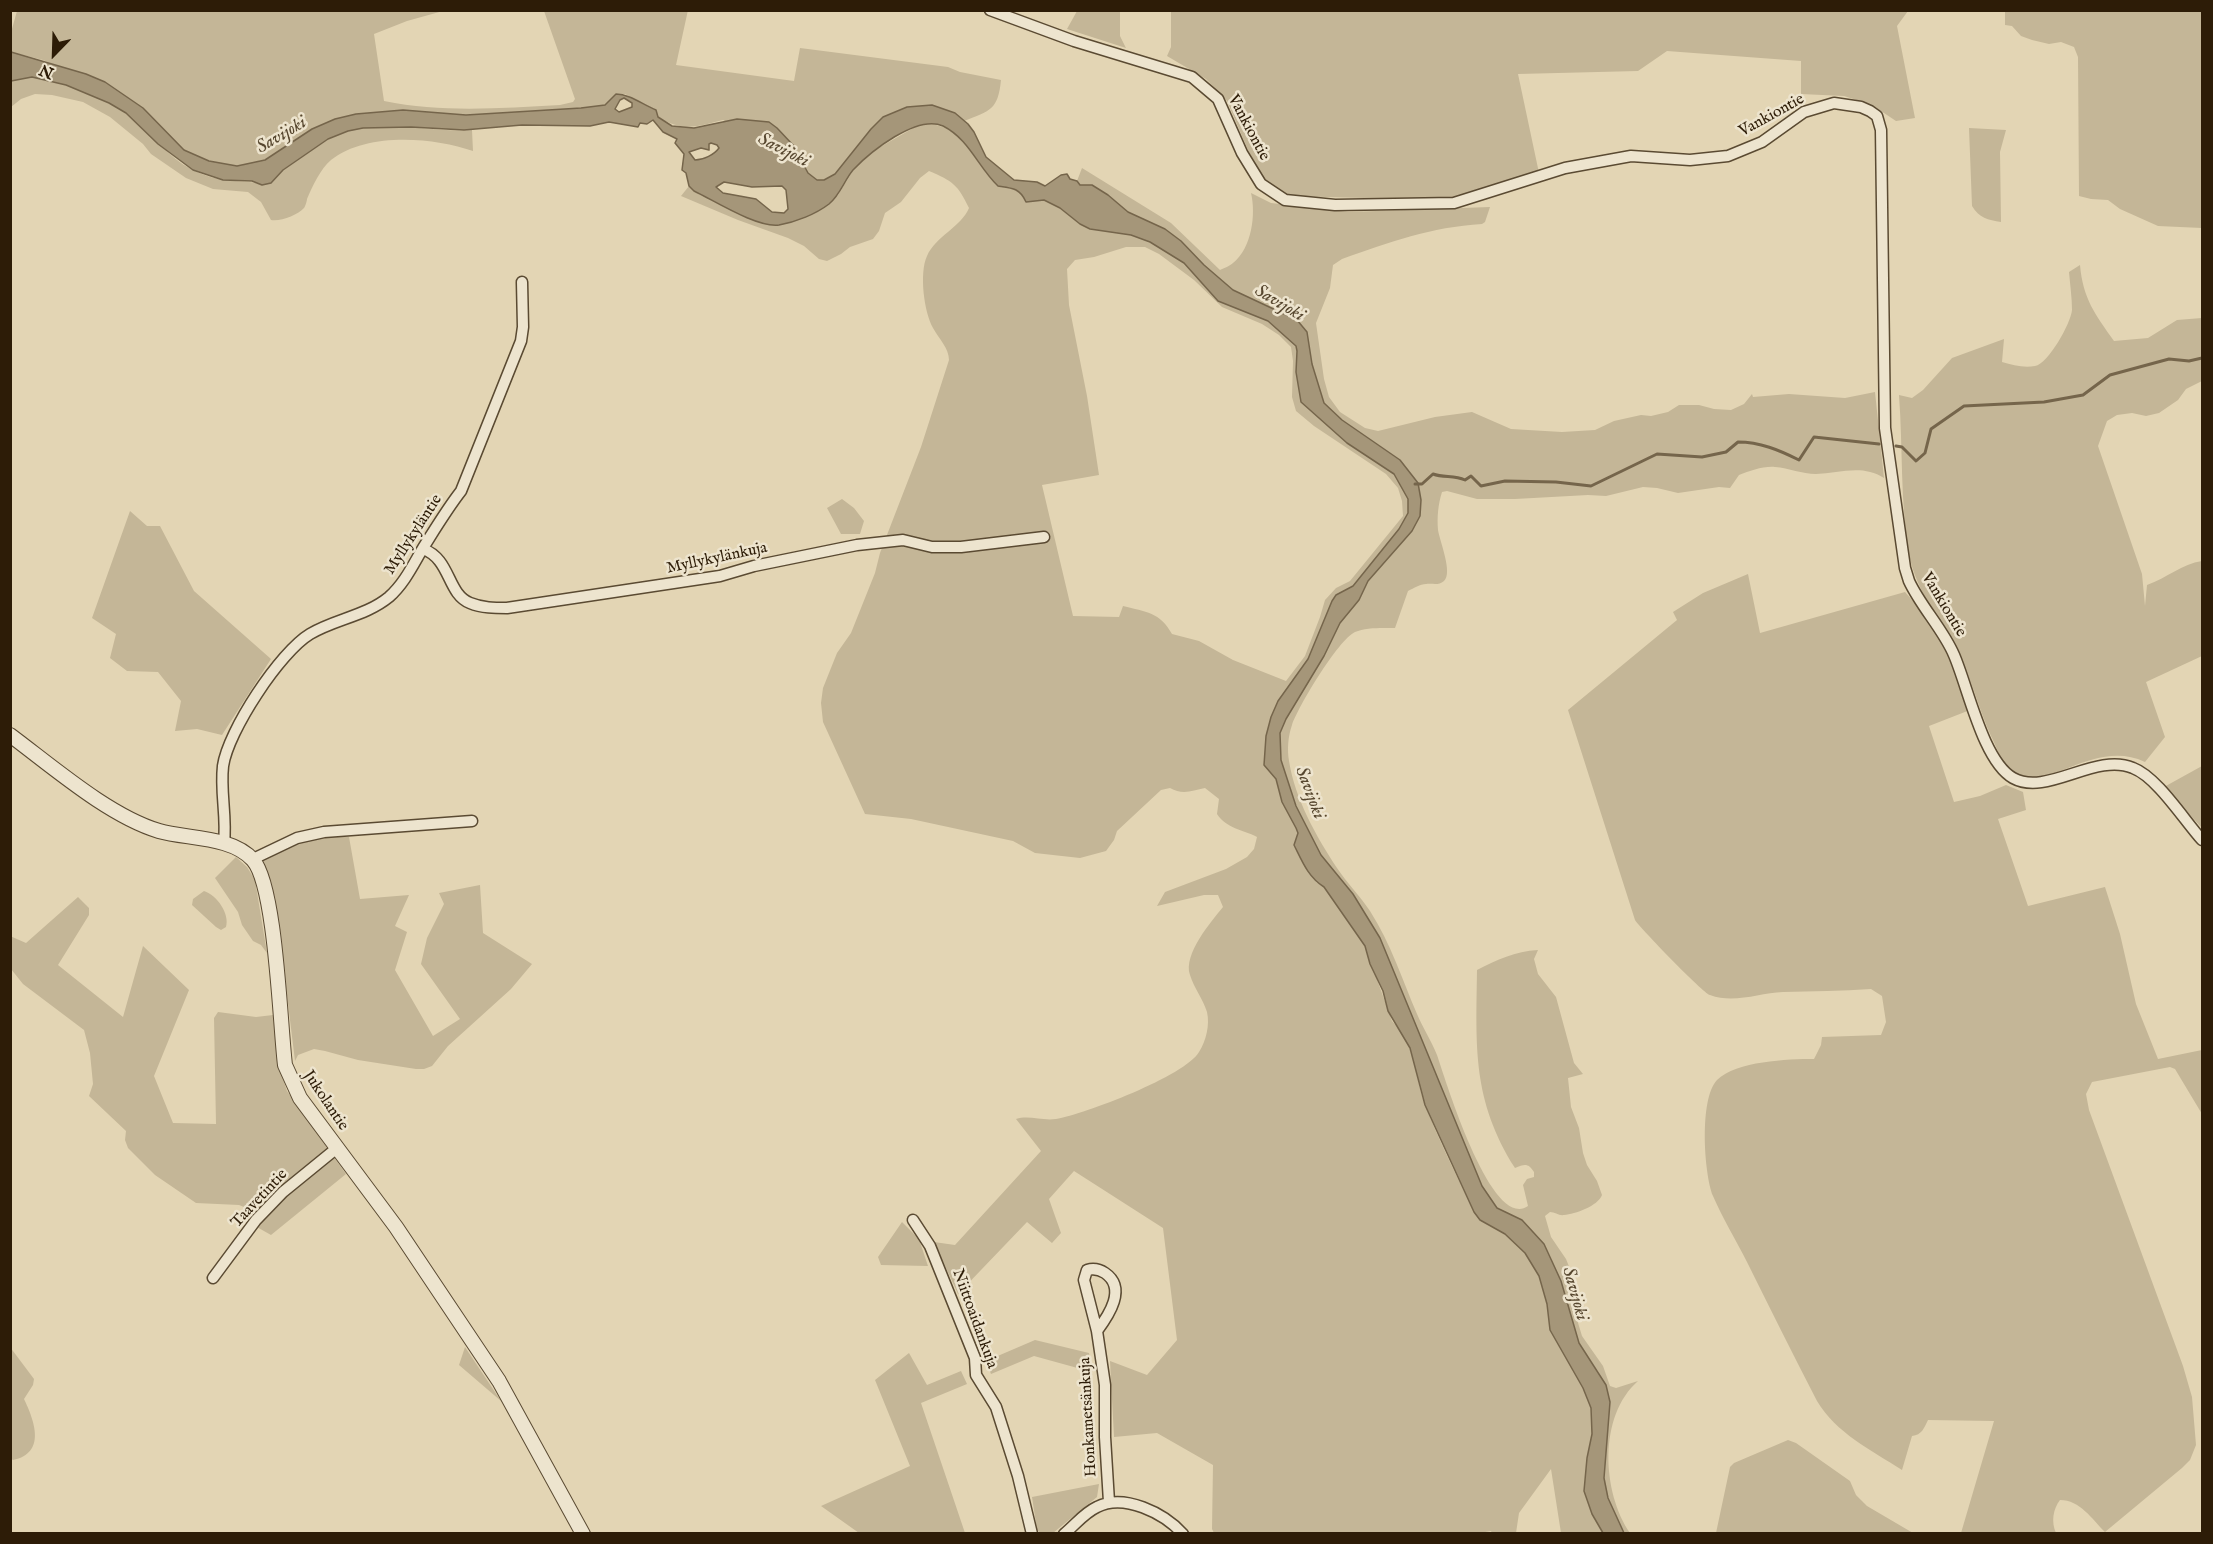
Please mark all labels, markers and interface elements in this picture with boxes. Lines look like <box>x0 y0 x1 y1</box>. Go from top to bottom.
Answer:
north arrow <box>24 24 84 84</box>
text: N <box>37 59 57 82</box>
street label: Vankiontie <box>1736 90 1808 142</box>
street label: Vankiontie <box>1223 92 1273 164</box>
water label: Savijoki <box>253 113 311 159</box>
water label: Savijoki <box>754 129 812 173</box>
water label: Savijoki <box>1250 281 1308 327</box>
street label: Myllykyläntie <box>381 491 447 579</box>
street label: Myllykylänkuja <box>665 539 769 579</box>
street label: Vankiontie <box>1916 569 1970 641</box>
water label: Savijoki <box>1289 764 1329 822</box>
street label: Jukolantie <box>298 1067 352 1135</box>
street label: Taavetintie <box>228 1165 292 1233</box>
water label: Savijoki <box>1556 1265 1592 1323</box>
street label: Niittoaidankuja <box>947 1267 1001 1371</box>
street label: Honkametsänkuja <box>1076 1357 1102 1477</box>

